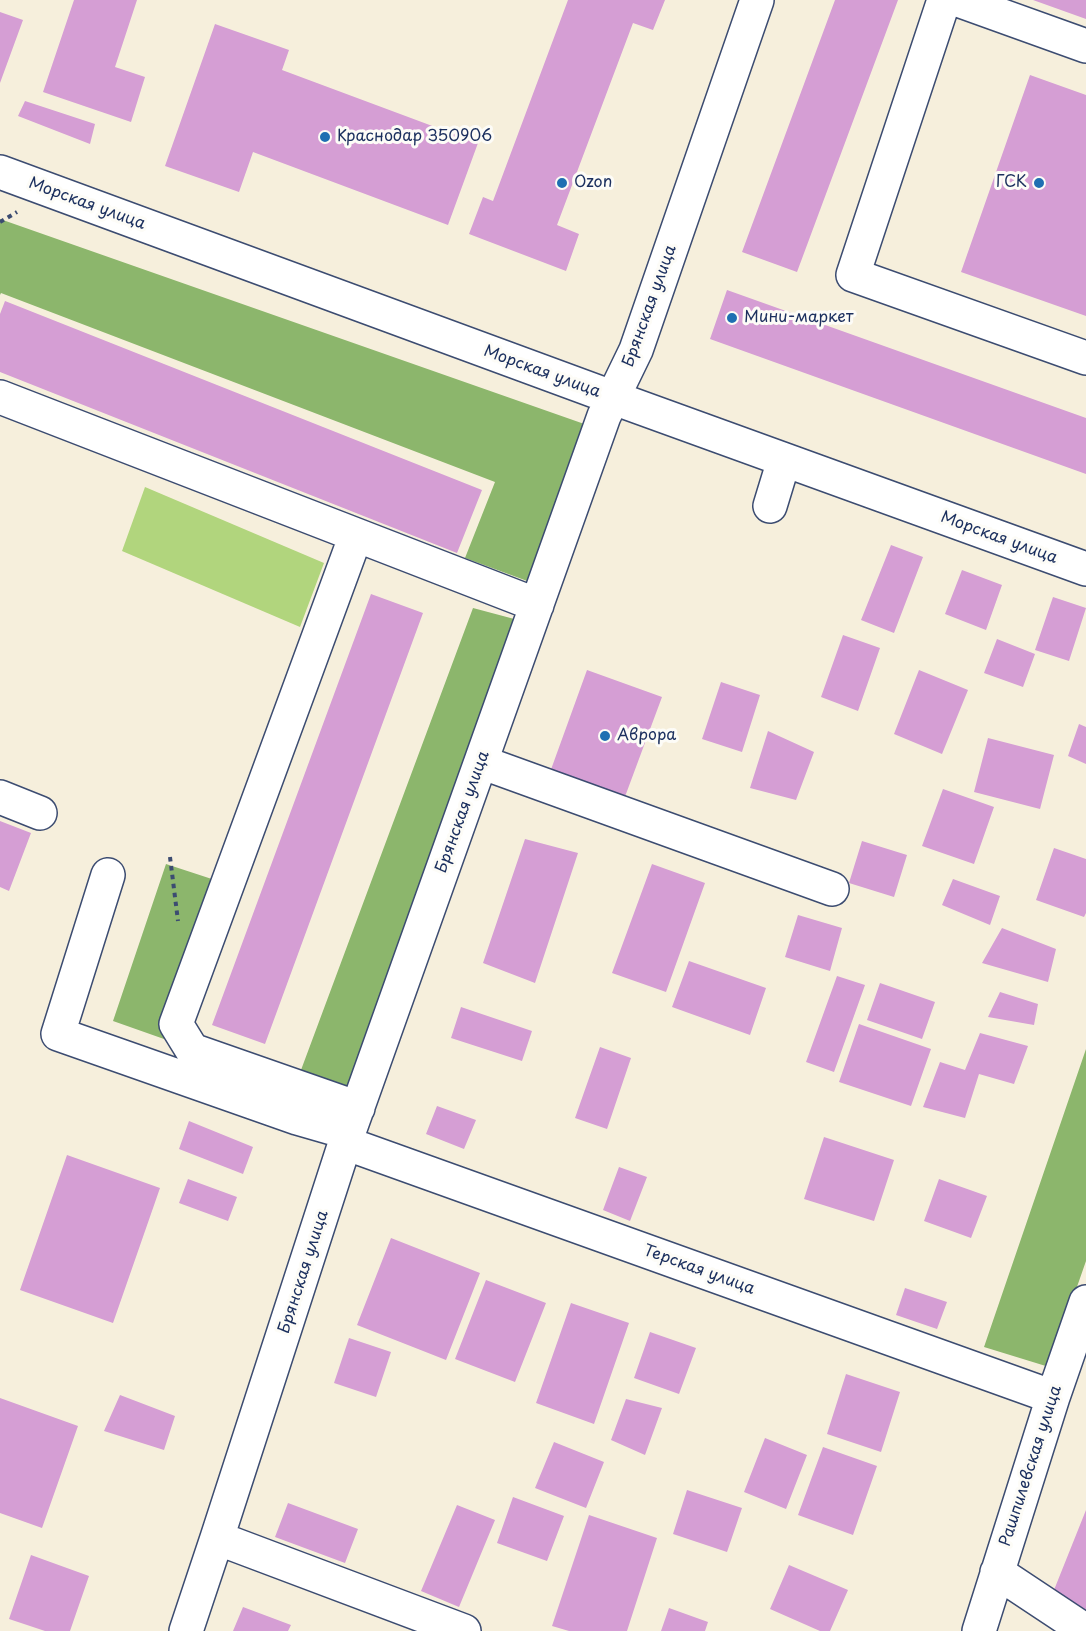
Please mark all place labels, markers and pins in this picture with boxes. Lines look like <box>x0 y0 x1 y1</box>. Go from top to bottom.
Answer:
place label: Краснодар 350906 <box>337 127 492 147</box>
marker: Краснодар 350906 <box>318 130 332 144</box>
place label: Ozon <box>574 173 612 193</box>
place label: ГСК <box>996 173 1027 193</box>
marker: Ozon <box>555 176 569 190</box>
marker: ГСК <box>1032 176 1046 190</box>
place label: Мини-маркет <box>744 308 854 328</box>
marker: Мини-маркет <box>725 311 739 325</box>
place label: Аврора <box>617 726 676 746</box>
marker: Аврора <box>598 729 612 743</box>

